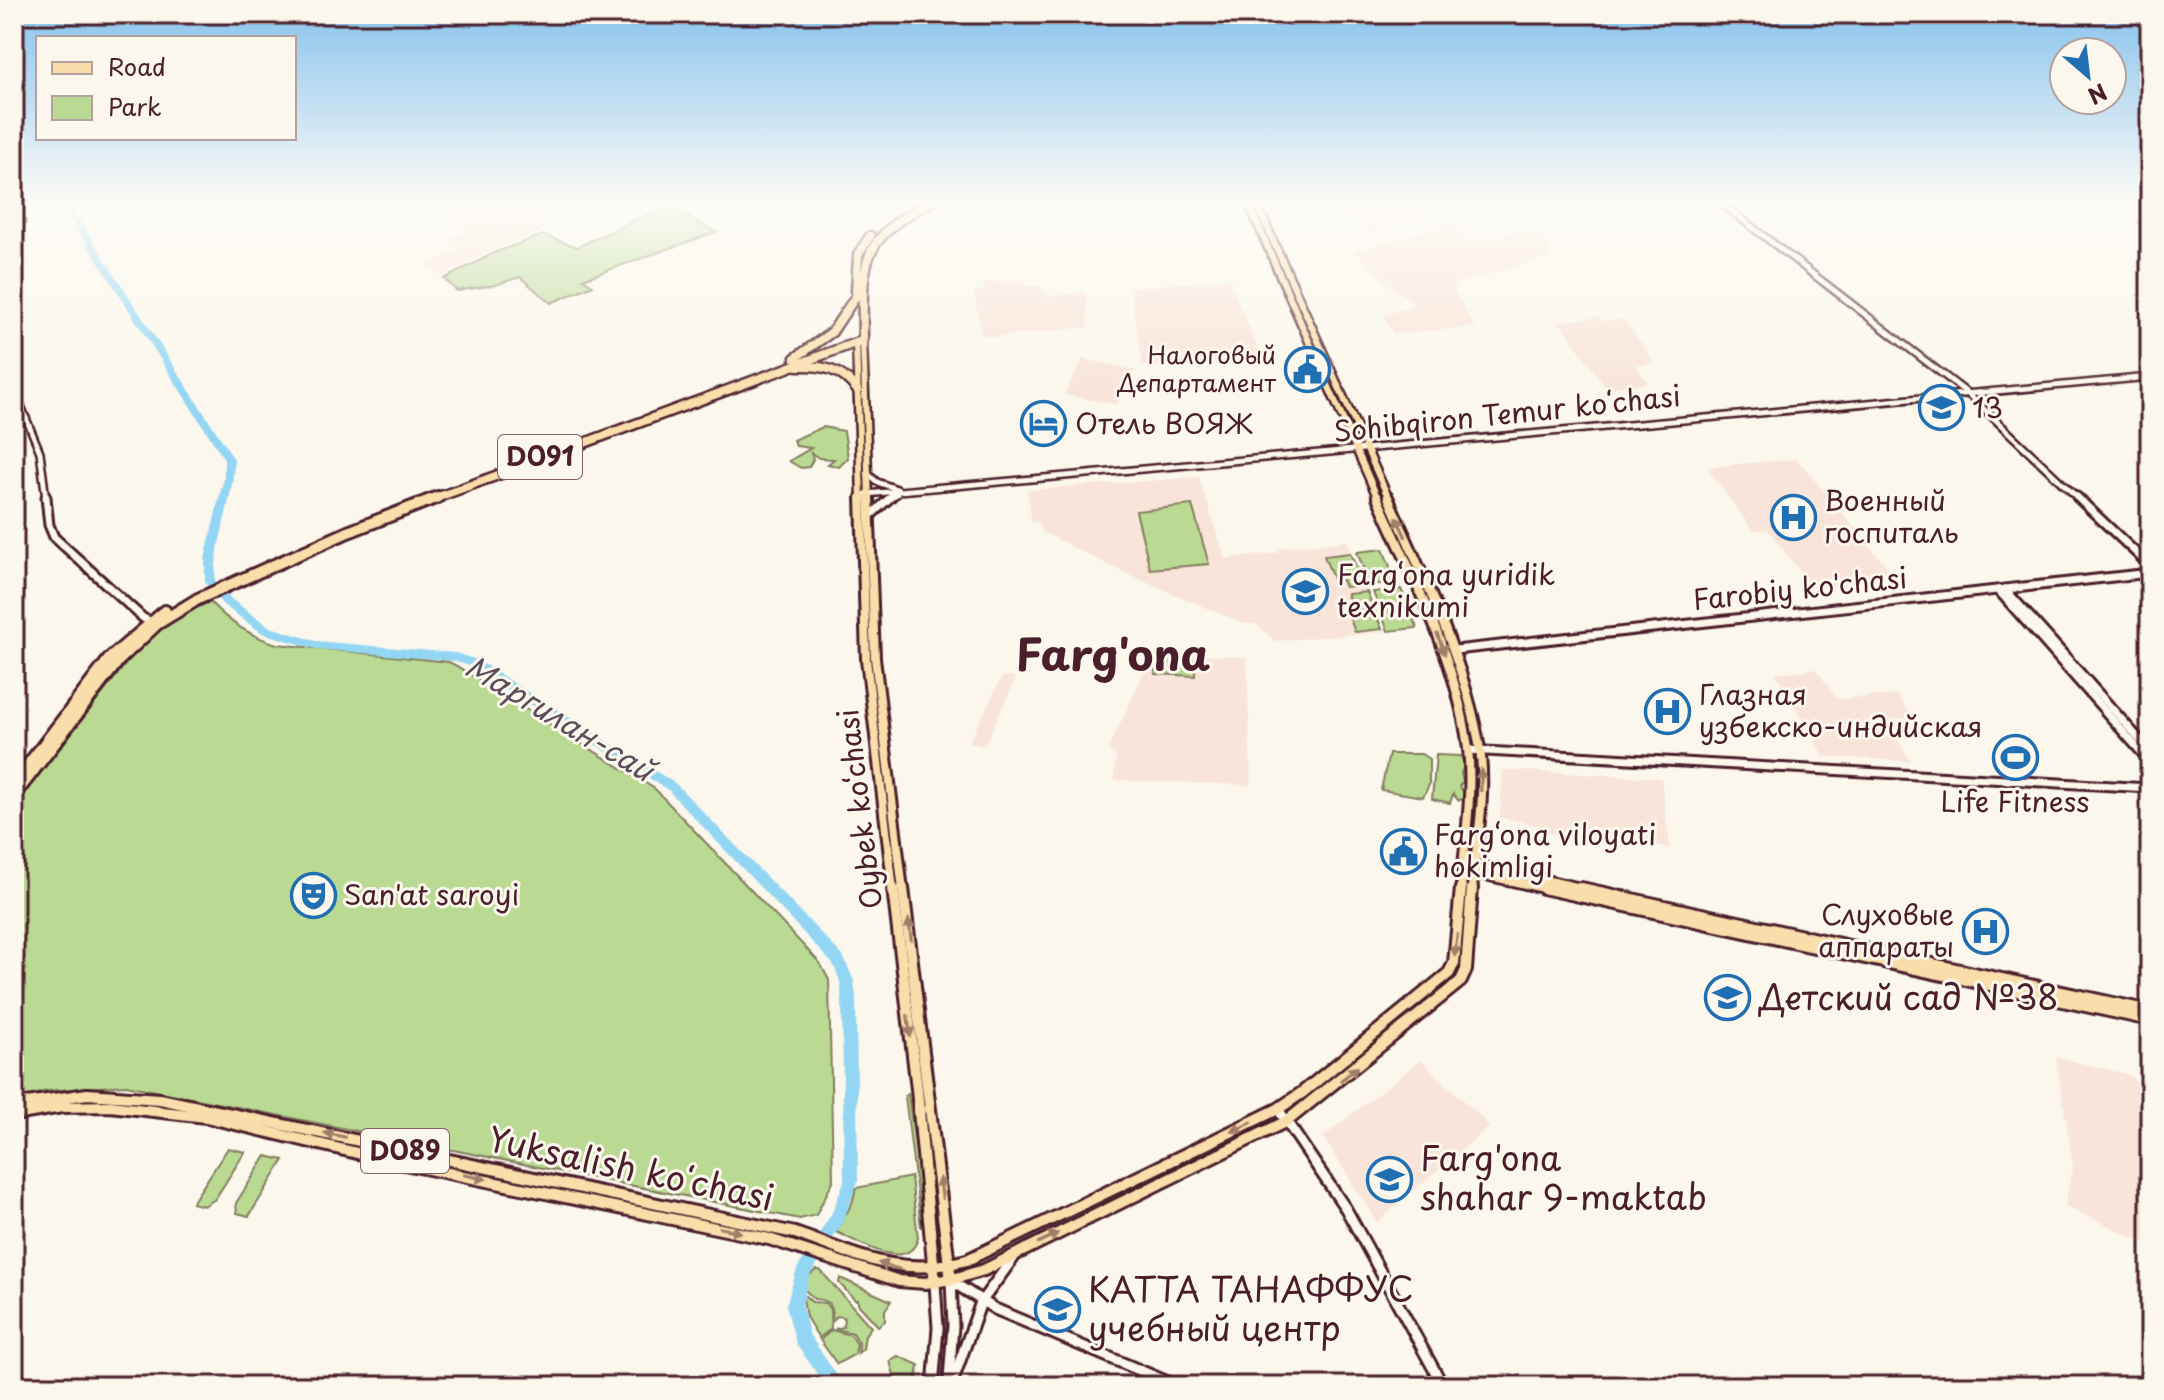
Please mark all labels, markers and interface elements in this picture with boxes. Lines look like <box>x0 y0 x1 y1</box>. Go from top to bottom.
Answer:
legend <box>36 36 296 140</box>
north arrow <box>2048 36 2128 116</box>
text: Road <box>108 48 166 84</box>
text: N <box>2083 76 2114 114</box>
text: Park <box>108 88 162 124</box>
place label: Налоговый Департамент <box>1117 336 1276 400</box>
public building icon: Налоговый Департамент <box>1283 346 1331 394</box>
street label: Sohibqiron Temur koʻchasi <box>1331 373 1683 452</box>
school or university icon: 13 <box>1917 384 1965 432</box>
place label: 13 <box>1972 385 2003 428</box>
hotel icon: Отель ВОЯЖ <box>1020 400 1068 448</box>
place label: Отель ВОЯЖ <box>1075 401 1253 444</box>
road number: D091 <box>498 435 582 479</box>
place label: Военный госпиталь <box>1824 478 1959 553</box>
hospital icon: Военный госпиталь <box>1769 493 1817 541</box>
one-way arrow <box>1394 515 1408 539</box>
place label: Farg‘ona yuridik texnikumi <box>1337 552 1555 627</box>
street label: Farobiy ko'chasi <box>1690 555 1909 620</box>
school or university icon: Farg‘ona yuridik texnikumi <box>1282 567 1330 615</box>
district label: Farg'ona <box>1016 620 1210 686</box>
one-way arrow <box>1435 632 1448 656</box>
water label: Маргилан-сай <box>458 643 667 793</box>
place label: Глазная узбекско-индийская <box>1699 672 1983 747</box>
hospital icon: Глазная узбекско-индийская <box>1644 687 1692 735</box>
street label: Oybek ko‘chasi <box>825 707 892 912</box>
sports icon: Life Fitness <box>1991 734 2039 782</box>
one-way arrow <box>1475 767 1487 792</box>
place label: Life Fitness <box>1941 779 2089 822</box>
place label: Farg‘ona viloyati hokimligi <box>1434 812 1656 887</box>
public building icon: Farg‘ona viloyati hokimligi <box>1379 827 1427 875</box>
theatre icon: San'at saroyi <box>289 871 337 919</box>
place label: San'at saroyi <box>344 872 519 915</box>
place label: Слуховые аппараты <box>1818 892 1954 967</box>
hospital icon: Слуховые аппараты <box>1961 907 2009 955</box>
one-way arrow <box>903 917 916 942</box>
one-way arrow <box>1449 933 1462 958</box>
place label: Детский сад №38 <box>1758 970 2059 1022</box>
school or university icon: Детский сад №38 <box>1704 974 1752 1022</box>
one-way arrow <box>903 1014 916 1039</box>
one-way arrow <box>1339 1066 1359 1083</box>
street label: Yuksalish koʻchasi <box>484 1111 779 1223</box>
one-way arrow <box>1231 1120 1254 1133</box>
one-way arrow <box>323 1128 348 1141</box>
road number: D089 <box>361 1129 449 1173</box>
place label: Farg'ona shahar 9-maktab <box>1420 1131 1707 1222</box>
school or university icon: Farg'ona shahar 9-maktab <box>1365 1155 1413 1203</box>
one-way arrow <box>463 1172 488 1184</box>
one-way arrow <box>934 1175 947 1200</box>
one-way arrow <box>718 1224 743 1237</box>
one-way arrow <box>1036 1231 1059 1245</box>
one-way arrow <box>877 1259 901 1272</box>
place label: КАТТА ТАНАФФУС учебный центр <box>1088 1262 1414 1353</box>
school or university icon: КАТТА ТАНАФФУС учебный центр <box>1033 1286 1081 1334</box>

